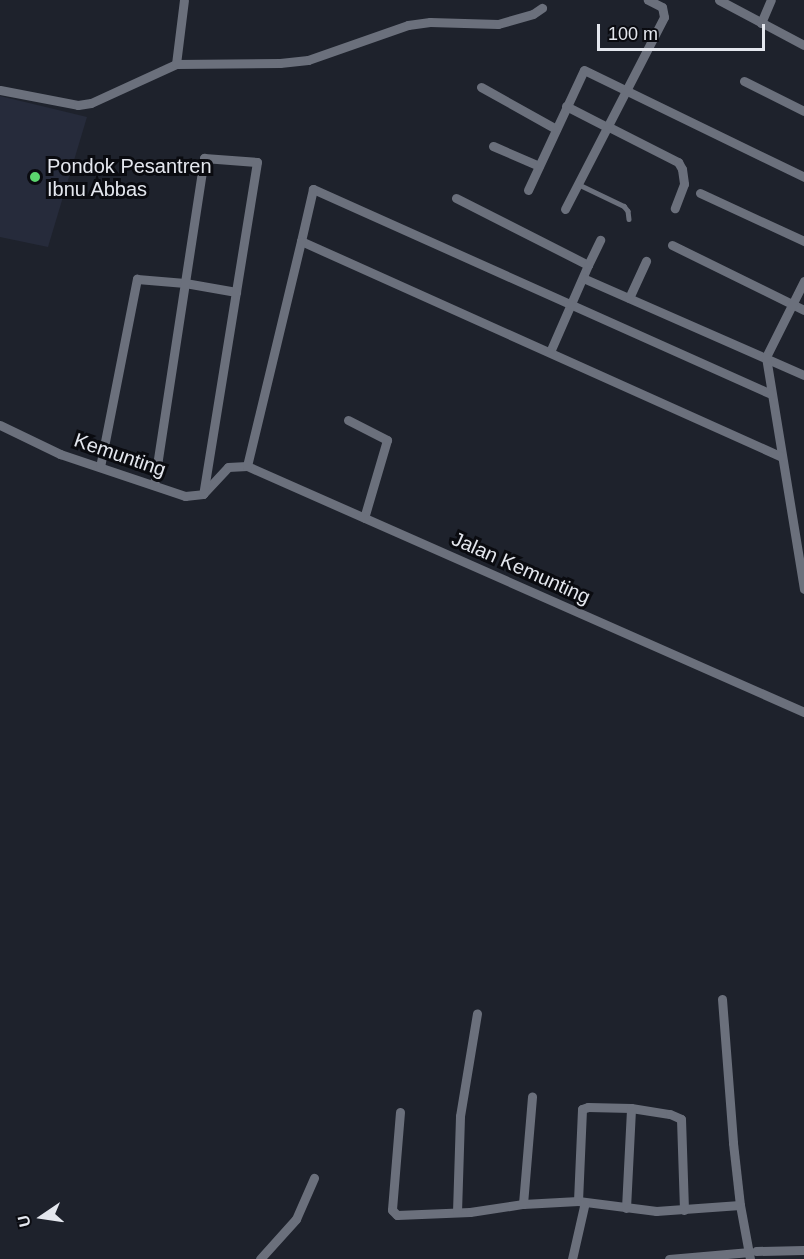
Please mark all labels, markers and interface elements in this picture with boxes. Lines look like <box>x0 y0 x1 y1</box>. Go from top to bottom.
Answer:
scale bar <box>600 12 768 50</box>
text: 100 m <box>608 24 658 44</box>
place label: Pondok Pesantren Ibnu Abbas <box>47 154 212 201</box>
marker: Pondok Pesantren Ibnu Abbas <box>28 170 42 184</box>
street label: Kemunting <box>71 428 169 482</box>
street label: Jalan Kemunting <box>448 527 594 609</box>
north arrow <box>12 1187 72 1247</box>
text: U <box>14 1214 34 1229</box>

